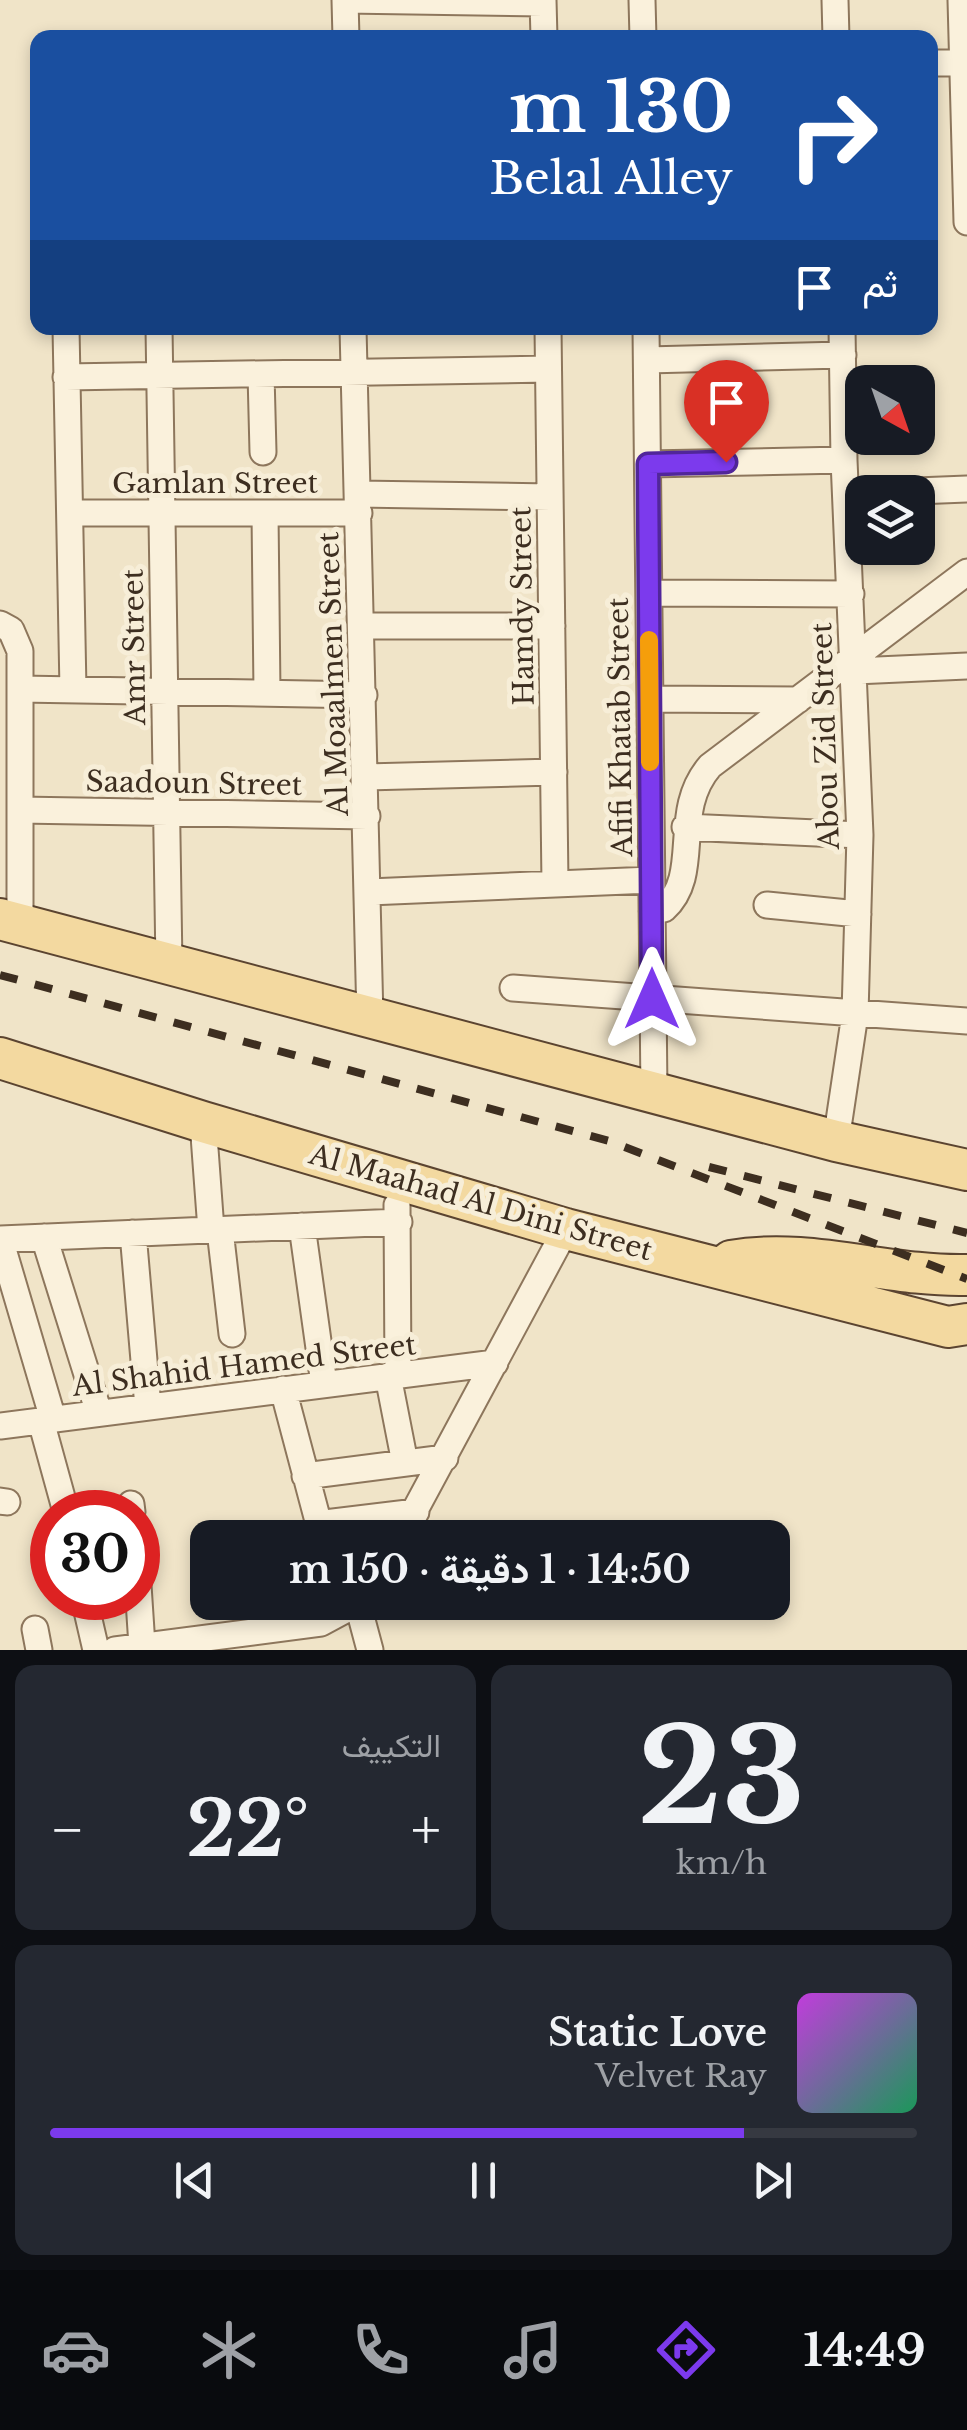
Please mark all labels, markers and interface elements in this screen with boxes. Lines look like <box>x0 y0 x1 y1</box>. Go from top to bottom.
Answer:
text: 130 m <box>509 64 733 151</box>
icon: right <box>768 70 898 200</box>
text: Belal Alley <box>489 150 733 206</box>
icon: arrive <box>787 260 842 315</box>
text: ثم <box>862 260 898 307</box>
pin <box>684 360 769 463</box>
north arrow <box>845 365 935 455</box>
map controls <box>845 365 935 565</box>
icon: arrive <box>699 375 754 430</box>
street label: Gamlan Street <box>112 466 318 501</box>
button: layers <box>845 475 935 565</box>
street label: Hamdy Street <box>503 506 542 706</box>
street label: Al Moaalmen Street <box>311 531 356 818</box>
street label: Amr Street <box>116 568 153 727</box>
street label: Afifi Khatab Street <box>601 597 640 858</box>
street label: Abou Zid Street <box>804 621 847 851</box>
street label: Saadoun Street <box>85 764 303 803</box>
position arrow <box>600 947 704 1051</box>
street label: Al Maahad Al Dini Street <box>304 1136 657 1268</box>
street label: Al Shahid Hamed Street <box>69 1327 418 1404</box>
speed limit sign: 30 <box>30 1490 160 1620</box>
text: 14:50 · 1 دقيقة · 150 m <box>289 1546 691 1593</box>
text: 23 <box>638 1697 805 1858</box>
text: التكييف <box>342 1726 441 1766</box>
text: 22° <box>186 1783 309 1876</box>
text: − <box>50 1796 85 1864</box>
text: + <box>411 1796 441 1864</box>
text: km/h <box>676 1843 767 1883</box>
text: Static Love <box>548 2009 767 2056</box>
text: Velvet Ray <box>595 2056 767 2096</box>
icon: previous <box>167 2153 222 2208</box>
icon: pause <box>456 2153 511 2208</box>
icon: next <box>745 2153 800 2208</box>
icon: car <box>41 2315 111 2385</box>
icon: climate <box>194 2315 264 2385</box>
icon: phone <box>346 2315 416 2385</box>
icon: music <box>498 2315 568 2385</box>
icon: directions <box>651 2315 721 2385</box>
text: 14:49 <box>803 2322 926 2378</box>

